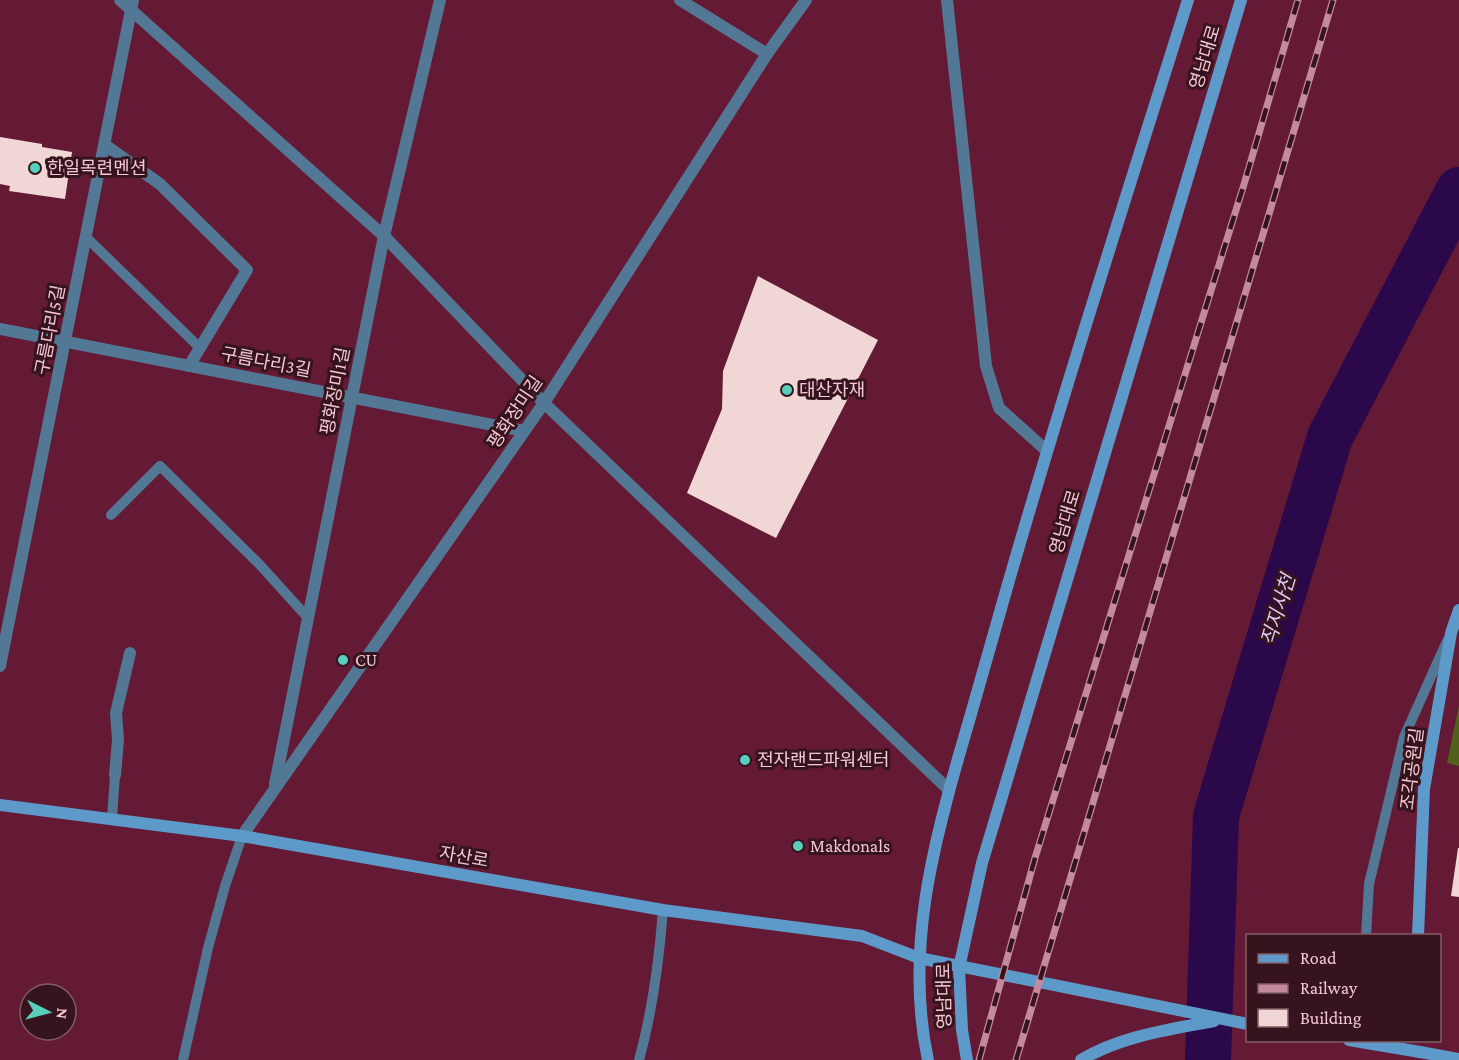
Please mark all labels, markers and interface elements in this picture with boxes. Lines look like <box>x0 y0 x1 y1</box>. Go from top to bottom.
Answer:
street label: 영남대로 <box>1186 22 1224 92</box>
place label: 한일목련멘션 <box>47 158 146 178</box>
marker: 한일목련멘션 <box>28 161 42 175</box>
street label: 구름다리5길 <box>31 283 69 377</box>
street label: 구름다리3길 <box>219 343 313 381</box>
street label: 평화장미1길 <box>317 346 353 436</box>
street label: 평화장미길 <box>484 372 546 452</box>
place label: 대산자재 <box>799 380 865 400</box>
marker: 대산자재 <box>780 383 794 397</box>
street label: 영남대로 <box>1046 487 1084 557</box>
water label: 직지사천 <box>1257 569 1300 648</box>
place label: CU <box>355 650 377 670</box>
marker: CU <box>336 653 350 667</box>
street label: 조각공원길 <box>1397 727 1427 811</box>
place label: 전자랜드파워센터 <box>757 750 889 770</box>
marker: 전자랜드파워센터 <box>738 753 752 767</box>
place label: Makdonals <box>810 836 890 856</box>
marker: Makdonals <box>791 839 805 853</box>
street label: 자산로 <box>438 843 490 871</box>
legend <box>1246 934 1441 1042</box>
text: Road <box>1300 948 1337 968</box>
street label: 영남대로 <box>933 963 955 1029</box>
text: Railway <box>1300 978 1358 998</box>
north arrow <box>18 982 78 1042</box>
text: N <box>53 1007 71 1020</box>
text: Building <box>1300 1008 1362 1028</box>

